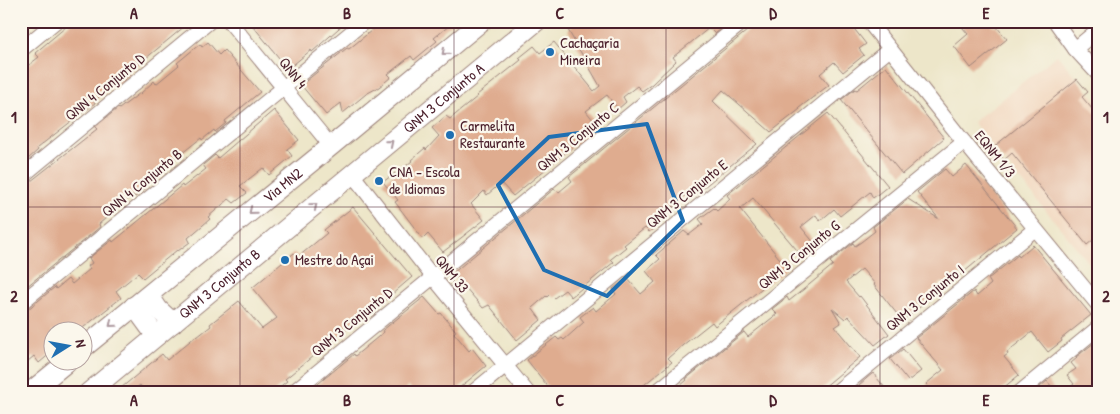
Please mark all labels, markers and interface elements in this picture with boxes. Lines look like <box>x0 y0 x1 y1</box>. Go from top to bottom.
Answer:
text: A <box>130 2 138 24</box>
text: B <box>343 2 351 24</box>
text: C <box>556 2 565 24</box>
text: D <box>769 2 777 24</box>
text: E <box>982 2 990 24</box>
place label: Cachaçaria Mineira <box>560 32 619 70</box>
marker: Cachaçaria Mineira <box>544 46 556 58</box>
street label: QNN 4 Conjunto D <box>60 47 150 125</box>
one-way arrow <box>441 47 450 56</box>
street label: QNN 4 <box>274 53 313 93</box>
street label: QNM 3 Conjunto A <box>398 58 489 138</box>
street label: QNM 3 Conjunto C <box>532 97 623 176</box>
text: 1 <box>11 106 17 128</box>
text: 1 <box>1103 106 1109 128</box>
place label: Carmelita Restaurante <box>460 115 525 153</box>
street label: EQNM 1/3 <box>970 126 1021 182</box>
marker: Carmelita Restaurante <box>444 129 456 141</box>
one-way arrow <box>384 140 393 149</box>
street label: QNN 4 Conjunto B <box>97 144 186 222</box>
street label: QNM 3 Conjunto E <box>642 154 732 233</box>
place label: CNA - Escola de Idiomas <box>389 161 460 199</box>
street label: Via MN2 <box>258 163 307 207</box>
marker: CNA - Escola de Idiomas <box>373 175 385 187</box>
one-way arrow <box>309 202 318 211</box>
one-way arrow <box>248 206 257 215</box>
street label: QNM 3 Conjunto G <box>753 215 845 294</box>
street label: QNM 3 Conjunto B <box>174 244 265 324</box>
place label: Mestre do Açai <box>295 249 374 270</box>
street label: QNM 33 <box>431 250 474 297</box>
marker: Mestre do Açai <box>279 254 291 266</box>
street label: QNM 3 Conjunto I <box>881 259 969 336</box>
street label: QNM 3 Conjunto D <box>306 282 398 361</box>
text: 2 <box>10 285 18 307</box>
text: 2 <box>1102 285 1110 307</box>
one-way arrow <box>109 319 118 327</box>
north arrow <box>42 322 92 372</box>
text: N <box>71 338 91 349</box>
text: A <box>130 389 138 411</box>
text: B <box>343 389 351 411</box>
text: C <box>556 389 565 411</box>
text: D <box>769 389 777 411</box>
text: E <box>982 389 990 411</box>

